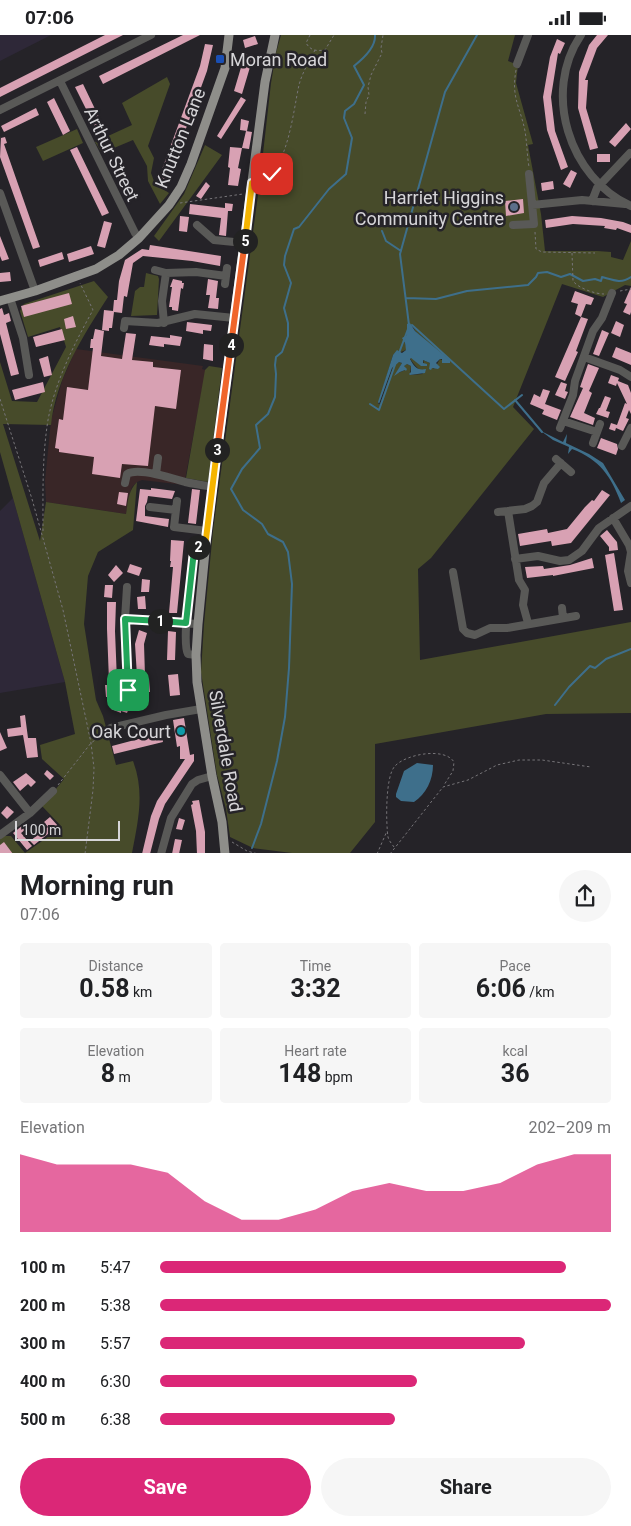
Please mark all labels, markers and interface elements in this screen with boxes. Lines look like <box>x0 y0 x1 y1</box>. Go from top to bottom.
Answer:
text: 07:06 <box>25 6 74 29</box>
place label: Moran Road <box>230 49 327 70</box>
marker: Moran Road <box>214 53 226 65</box>
street label: Knutton Lane <box>150 85 210 191</box>
street label: Arthur Street <box>80 104 144 205</box>
pin <box>251 153 293 195</box>
icon: check <box>258 160 286 188</box>
place label: Harriet Higgins Community Centre <box>355 187 504 229</box>
marker: Harriet Higgins Community Centre <box>508 201 520 213</box>
pin: 5 <box>232 229 258 253</box>
text: 5 <box>241 233 250 249</box>
pin: 4 <box>218 333 244 357</box>
text: 4 <box>227 337 236 353</box>
pin: 3 <box>204 437 230 463</box>
text: 3 <box>213 442 222 458</box>
pin: 2 <box>186 535 210 559</box>
text: 2 <box>194 539 203 555</box>
pin: 1 <box>148 609 172 633</box>
text: 1 <box>156 613 165 629</box>
pin <box>107 669 149 711</box>
icon: arrive <box>114 676 142 704</box>
street label: Silverdale Road <box>205 689 247 813</box>
place label: Oak Court <box>91 721 171 742</box>
marker: Oak Court <box>175 725 187 737</box>
scale bar <box>15 819 120 842</box>
text: 100 m <box>22 822 61 838</box>
text: Morning run <box>20 869 174 902</box>
button: share <box>559 870 611 922</box>
text: 07:06 <box>20 905 60 924</box>
text: Distance <box>89 958 143 974</box>
text: Time <box>300 958 331 974</box>
text: Pace <box>500 958 531 974</box>
text: 0.58 <box>79 974 130 1003</box>
text: 3:32 <box>290 974 341 1003</box>
text: 6:06 <box>476 974 526 1003</box>
text: km <box>130 984 152 1000</box>
text: /km <box>526 984 555 1000</box>
text: Elevation <box>87 1043 144 1059</box>
text: Heart rate <box>284 1043 347 1059</box>
text: kcal <box>503 1043 528 1059</box>
text: 8 <box>101 1059 115 1088</box>
text: 148 <box>278 1059 321 1088</box>
text: 36 <box>501 1059 530 1088</box>
text: m <box>115 1069 131 1085</box>
text: bpm <box>321 1069 353 1085</box>
text: Elevation <box>20 1118 85 1137</box>
text: 202–209 m <box>529 1118 611 1137</box>
text: 100 m <box>20 1258 65 1277</box>
text: 5:47 <box>100 1258 131 1277</box>
text: 200 m <box>20 1296 65 1315</box>
text: 5:38 <box>100 1296 131 1315</box>
text: 300 m <box>20 1334 65 1353</box>
text: 5:57 <box>100 1334 131 1353</box>
text: 400 m <box>20 1372 65 1391</box>
text: 6:30 <box>100 1372 131 1391</box>
text: 500 m <box>20 1410 65 1429</box>
text: 6:38 <box>100 1410 131 1429</box>
button: Save <box>20 1458 311 1516</box>
button: Share <box>321 1458 611 1516</box>

